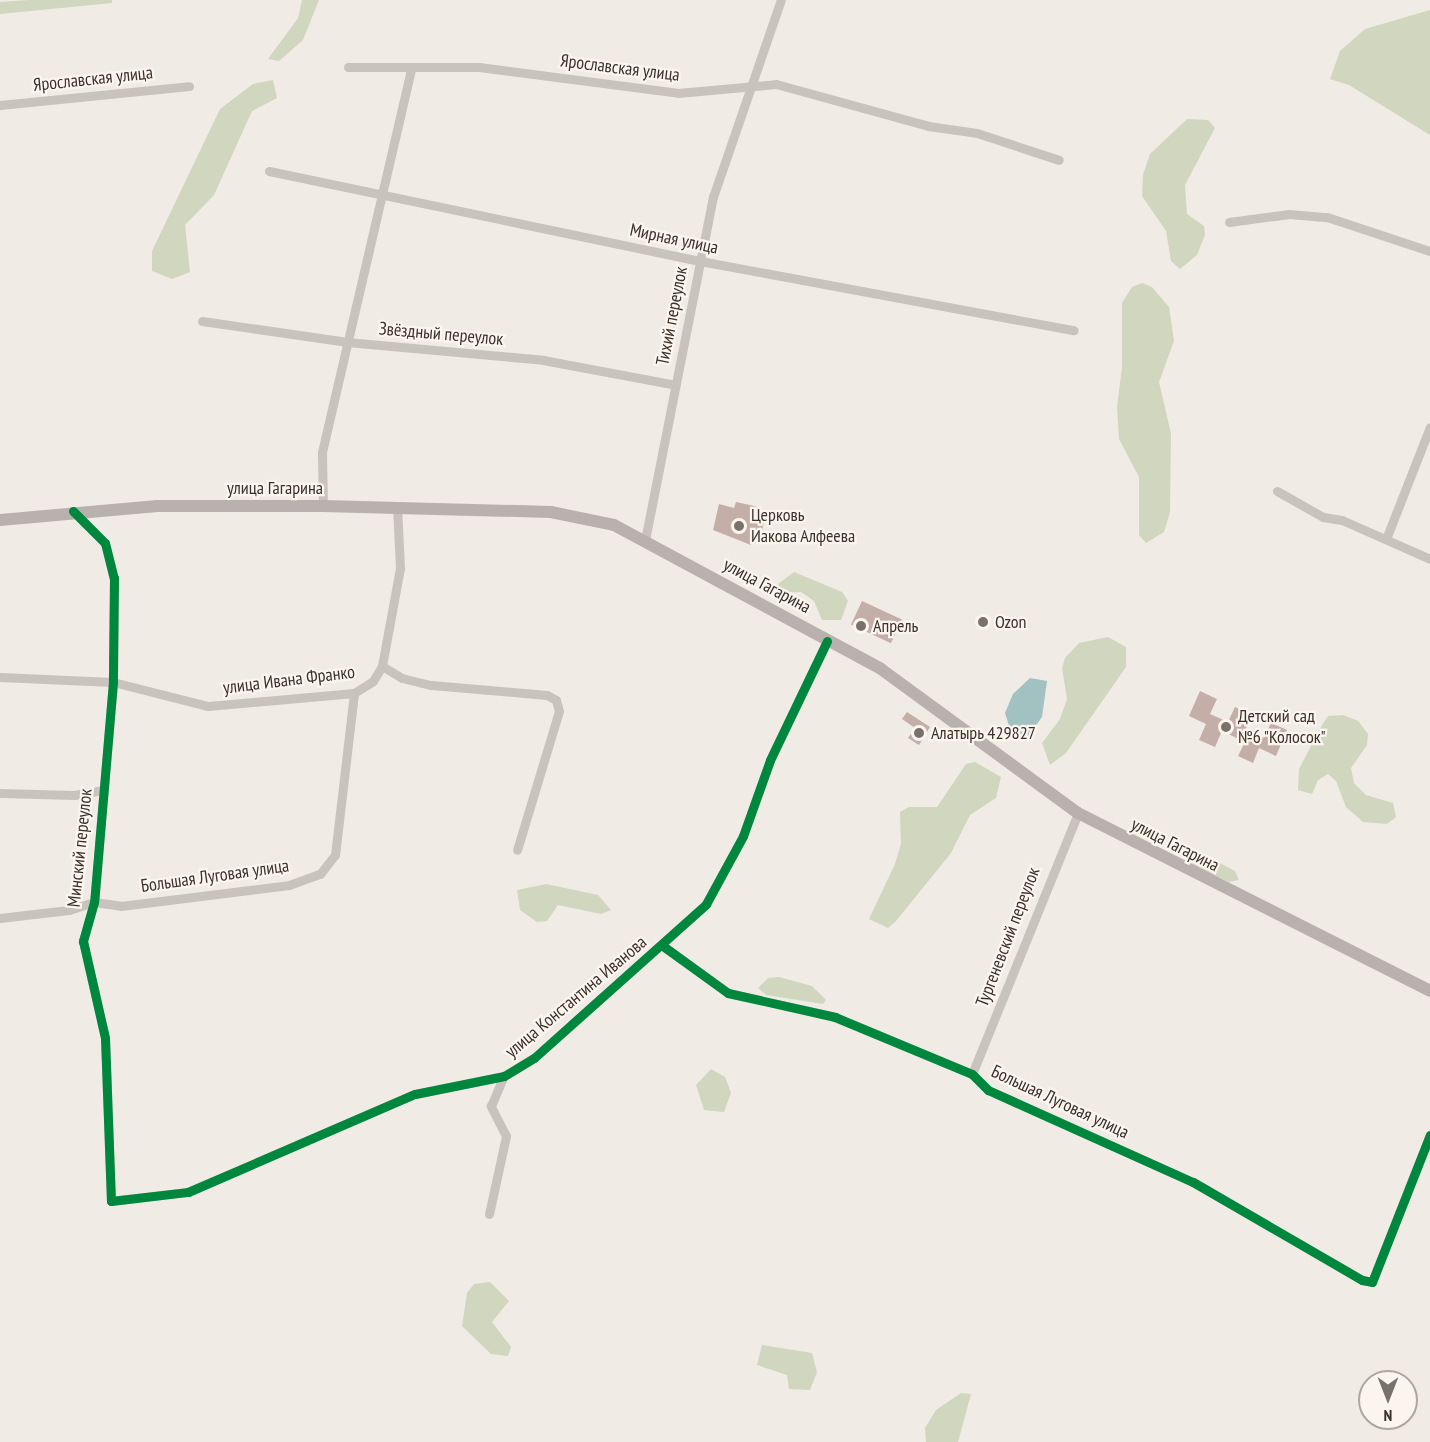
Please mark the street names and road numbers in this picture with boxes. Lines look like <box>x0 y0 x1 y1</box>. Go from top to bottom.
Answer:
street label: Ярославская улица <box>559 50 681 86</box>
street label: Ярославская улица <box>32 62 154 96</box>
street label: Мирная улица <box>628 219 720 259</box>
street label: Тихий переулок <box>652 265 692 367</box>
street label: Звёздный переулок <box>378 318 504 350</box>
street label: улица Гагарина <box>227 477 323 499</box>
street label: улица Гагарина <box>720 554 814 618</box>
street label: улица Ивана Франко <box>222 661 356 699</box>
street label: Минский переулок <box>63 788 97 908</box>
street label: улица Гагарина <box>1127 814 1223 876</box>
street label: Большая Луговая улица <box>140 855 290 897</box>
street label: Тургеневский переулок <box>971 864 1045 1010</box>
street label: улица Константина Иванова <box>501 931 651 1063</box>
street label: Большая Луговая улица <box>988 1061 1132 1143</box>

